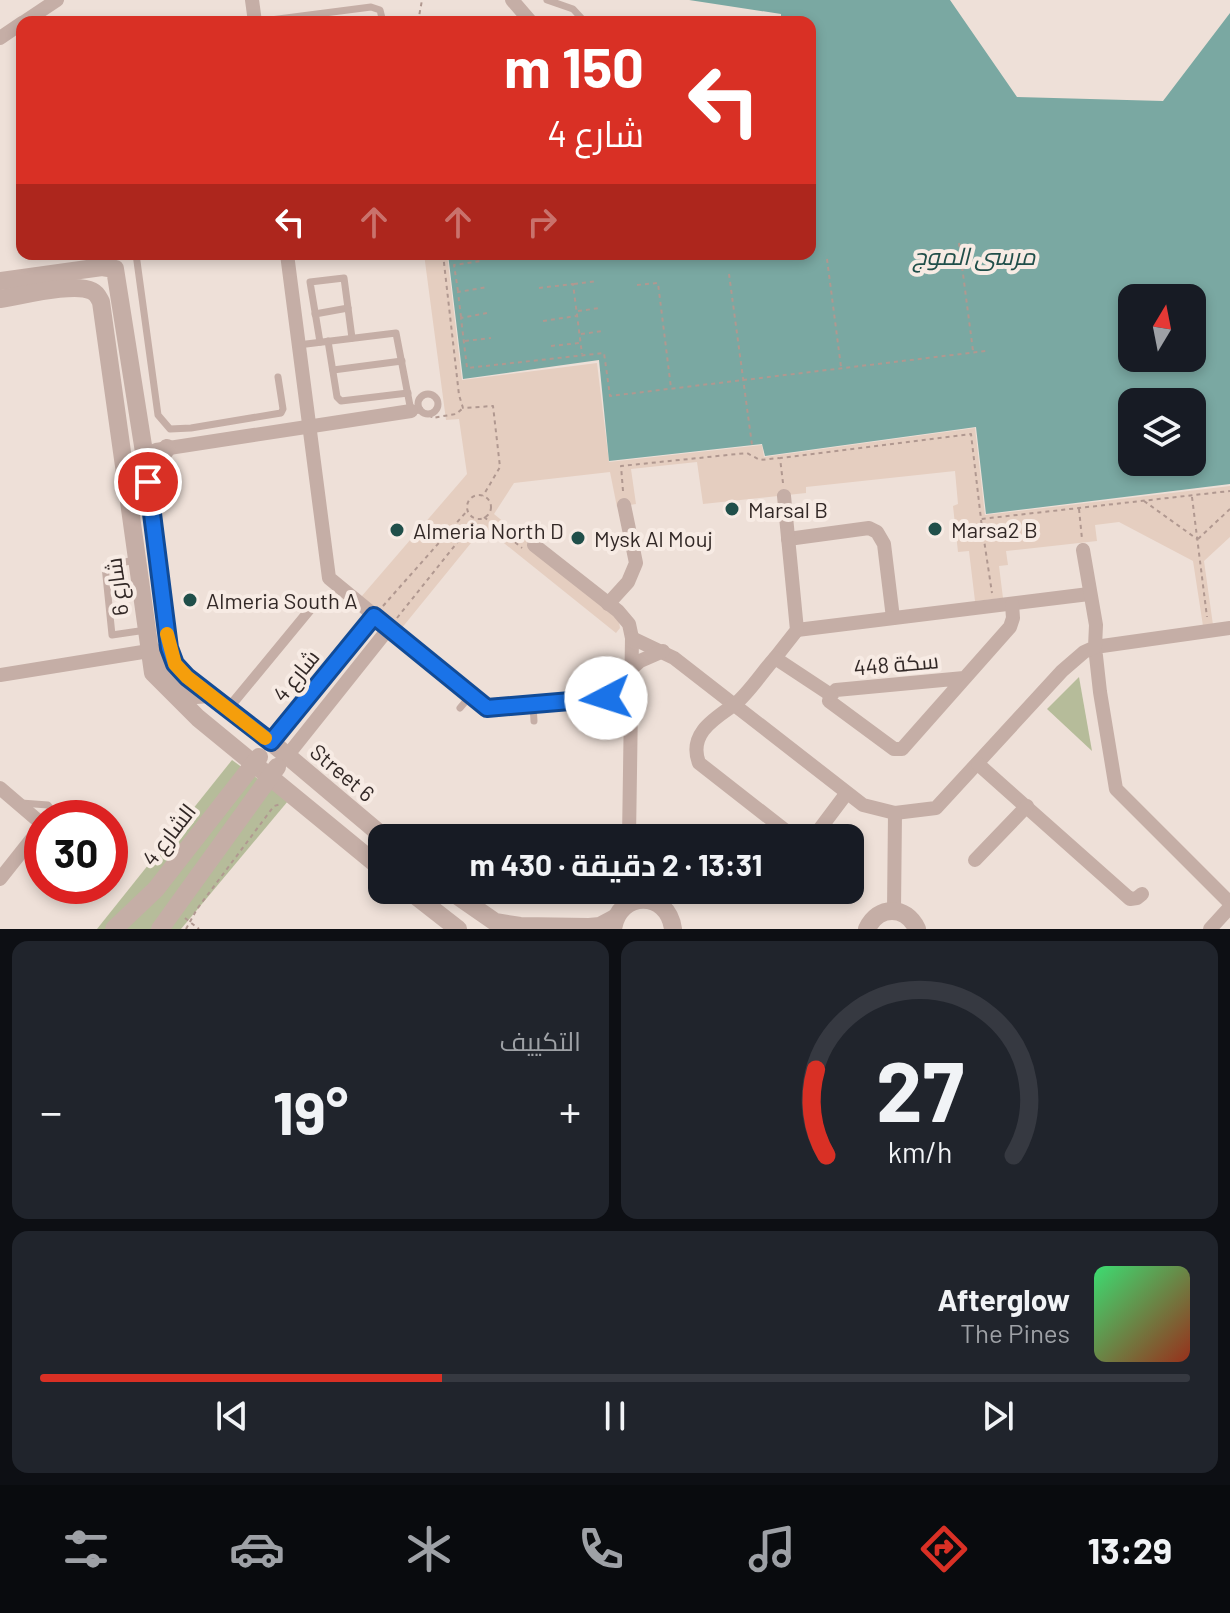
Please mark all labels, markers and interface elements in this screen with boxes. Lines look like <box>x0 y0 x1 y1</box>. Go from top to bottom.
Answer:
text: 150 m <box>504 32 644 99</box>
icon: left <box>672 48 776 152</box>
text: شارع 4 <box>547 111 644 154</box>
icon: left <box>268 200 312 244</box>
icon: ahead <box>352 200 396 244</box>
icon: ahead <box>436 200 480 244</box>
icon: right <box>520 200 564 244</box>
water label: مرسى الموج <box>911 241 1036 273</box>
north arrow <box>1118 284 1206 372</box>
map controls <box>1118 284 1206 476</box>
button: layers <box>1118 388 1206 476</box>
pin <box>114 448 182 516</box>
icon: arrive <box>126 460 170 504</box>
place label: Marsal B <box>748 496 828 522</box>
marker: Marsal B <box>723 500 741 518</box>
place label: Marsa2 B <box>951 516 1038 542</box>
place label: Almeria North D <box>413 517 563 543</box>
marker: Marsa2 B <box>926 520 944 538</box>
marker: Almeria North D <box>388 521 406 539</box>
place label: Mysk Al Mouj <box>594 525 713 551</box>
marker: Mysk Al Mouj <box>569 529 587 547</box>
street label: شارع 6 <box>100 556 135 618</box>
place label: Almeria South A <box>206 587 358 613</box>
marker: Almeria South A <box>181 591 199 609</box>
street label: شارع 4 <box>266 644 326 708</box>
street label: سكة 448 <box>852 646 940 680</box>
position arrow <box>564 656 648 740</box>
street label: Street 6 <box>306 738 380 806</box>
street label: الشارع 4 <box>136 798 203 872</box>
speed limit sign: 30 <box>24 800 128 904</box>
text: 13:31 · 2 دقيقة · 430 m <box>470 846 762 882</box>
text: التكييف <box>499 1025 581 1056</box>
text: 27 <box>876 1039 963 1139</box>
text: 19° <box>273 1075 348 1147</box>
text: − <box>40 1084 62 1137</box>
text: + <box>559 1084 581 1137</box>
text: km/h <box>887 1134 952 1169</box>
text: Afterglow <box>937 1281 1070 1317</box>
text: The Pines <box>960 1317 1070 1348</box>
icon: previous <box>210 1394 254 1438</box>
icon: pause <box>593 1394 637 1438</box>
icon: next <box>976 1394 1020 1438</box>
icon: filters <box>58 1521 114 1577</box>
icon: car <box>229 1521 285 1577</box>
icon: climate <box>401 1521 457 1577</box>
icon: phone <box>573 1521 629 1577</box>
icon: music <box>744 1521 800 1577</box>
icon: directions <box>916 1521 972 1577</box>
text: 13:29 <box>1088 1528 1172 1571</box>

